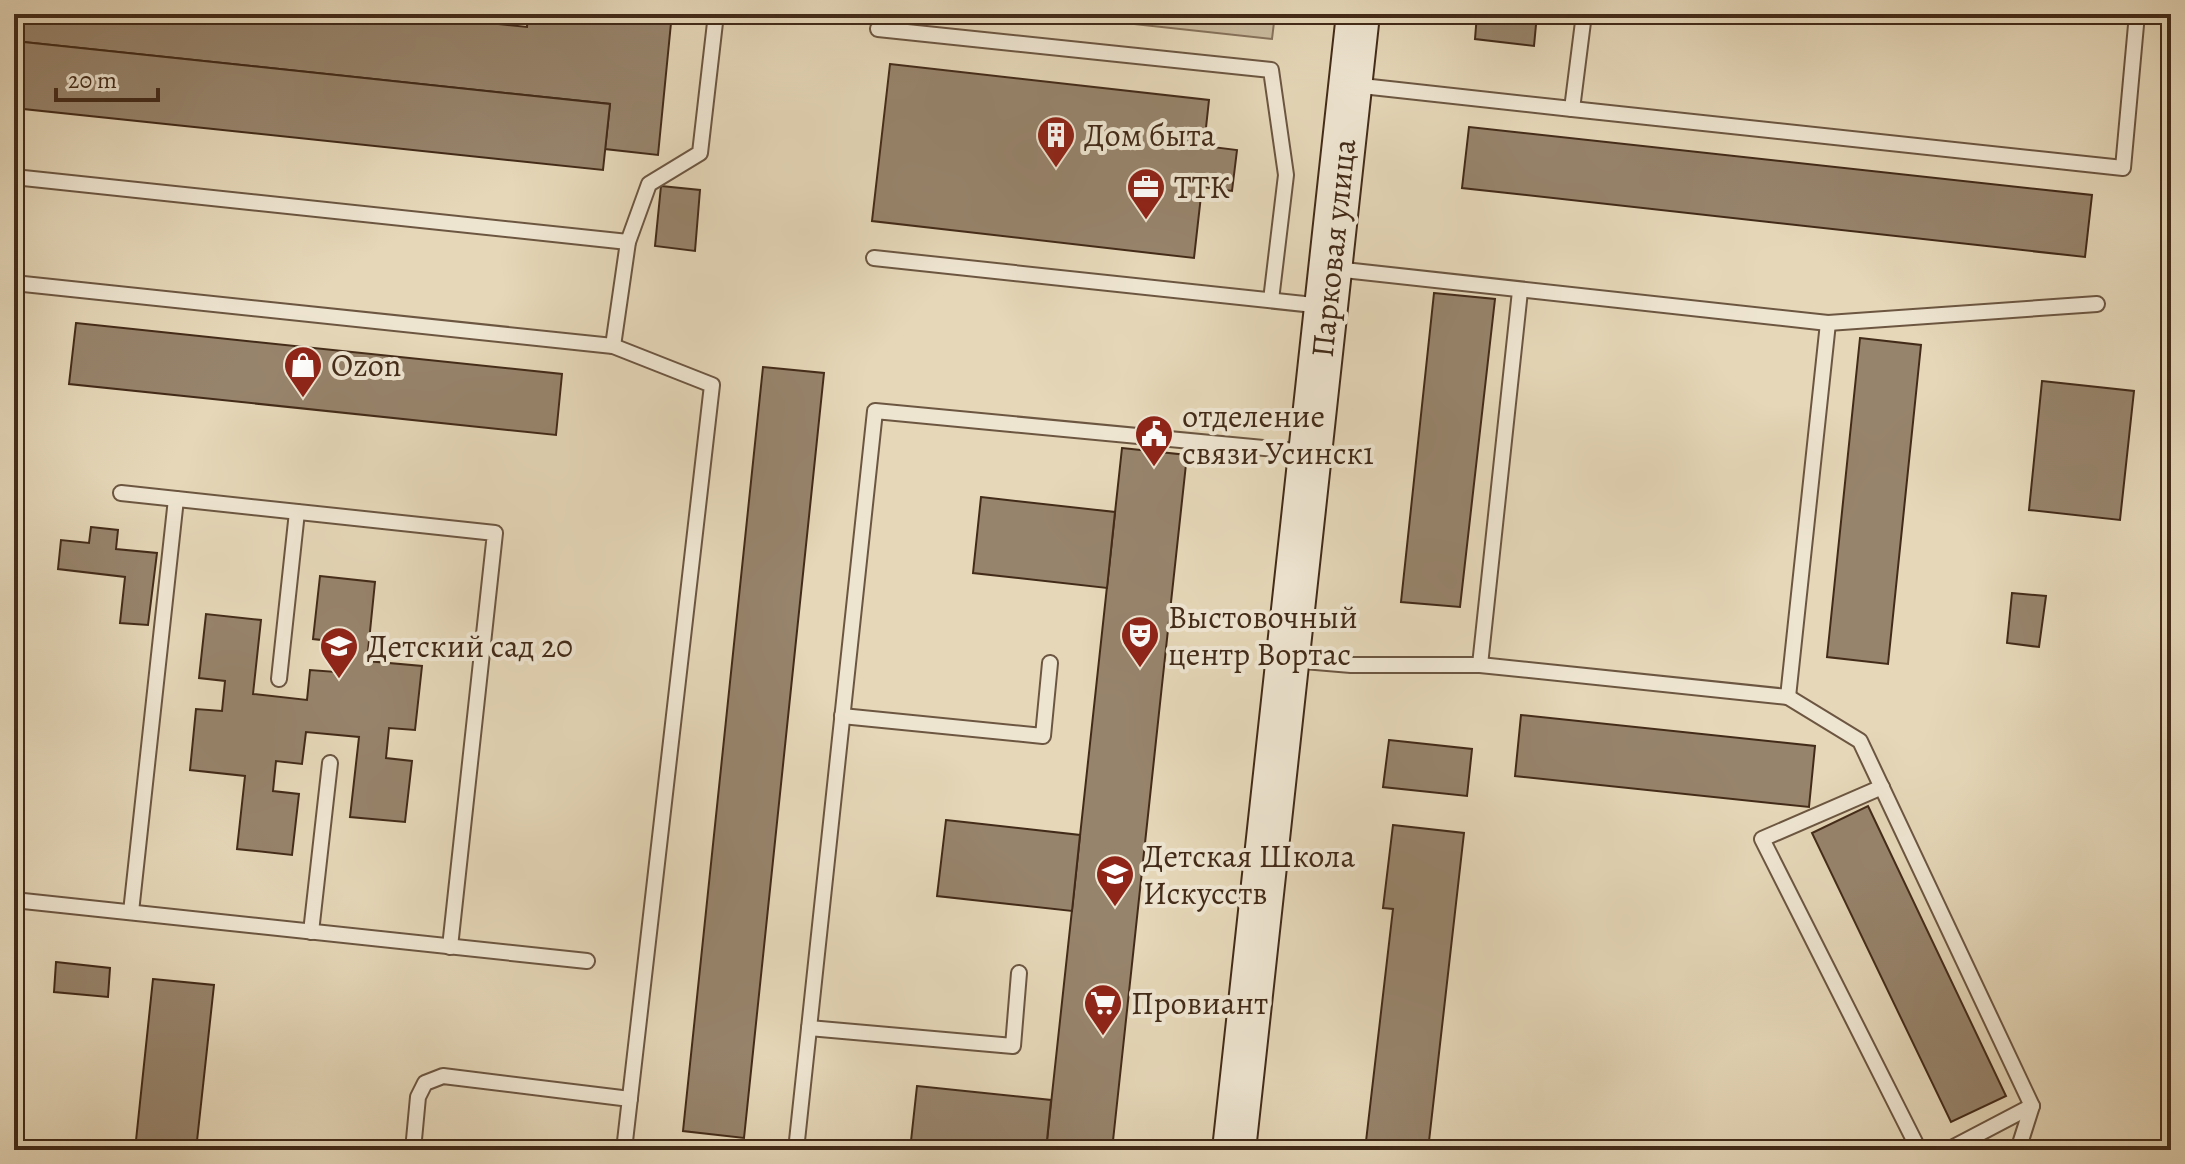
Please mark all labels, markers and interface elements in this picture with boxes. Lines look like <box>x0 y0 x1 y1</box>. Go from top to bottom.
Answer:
scale bar <box>56 52 158 102</box>
text: 20 m <box>68 64 117 96</box>
place label: Дом быта <box>1084 113 1216 157</box>
building icon: Дом быта <box>1035 114 1077 169</box>
street label: Парковая улица <box>1300 136 1366 359</box>
place label: ТТК <box>1174 165 1230 209</box>
office icon: ТТК <box>1125 166 1167 221</box>
place label: Ozon <box>331 343 401 387</box>
shop icon: Ozon <box>282 344 324 399</box>
place label: отделение связи Усинск1 <box>1182 394 1374 475</box>
public building icon: отделение связи Усинск1 <box>1133 413 1175 468</box>
place label: Выстовочный центр Вортас <box>1168 595 1358 676</box>
theatre icon: Выстовочный центр Вортас <box>1119 614 1161 669</box>
place label: Детский сад 20 <box>367 624 573 668</box>
school or university icon: Детский сад 20 <box>318 625 360 680</box>
place label: Детская Школа Искусств <box>1143 834 1355 915</box>
school or university icon: Детская Школа Искусств <box>1094 853 1136 908</box>
place label: Провиант <box>1131 981 1268 1025</box>
supermarket icon: Провиант <box>1082 982 1124 1037</box>

